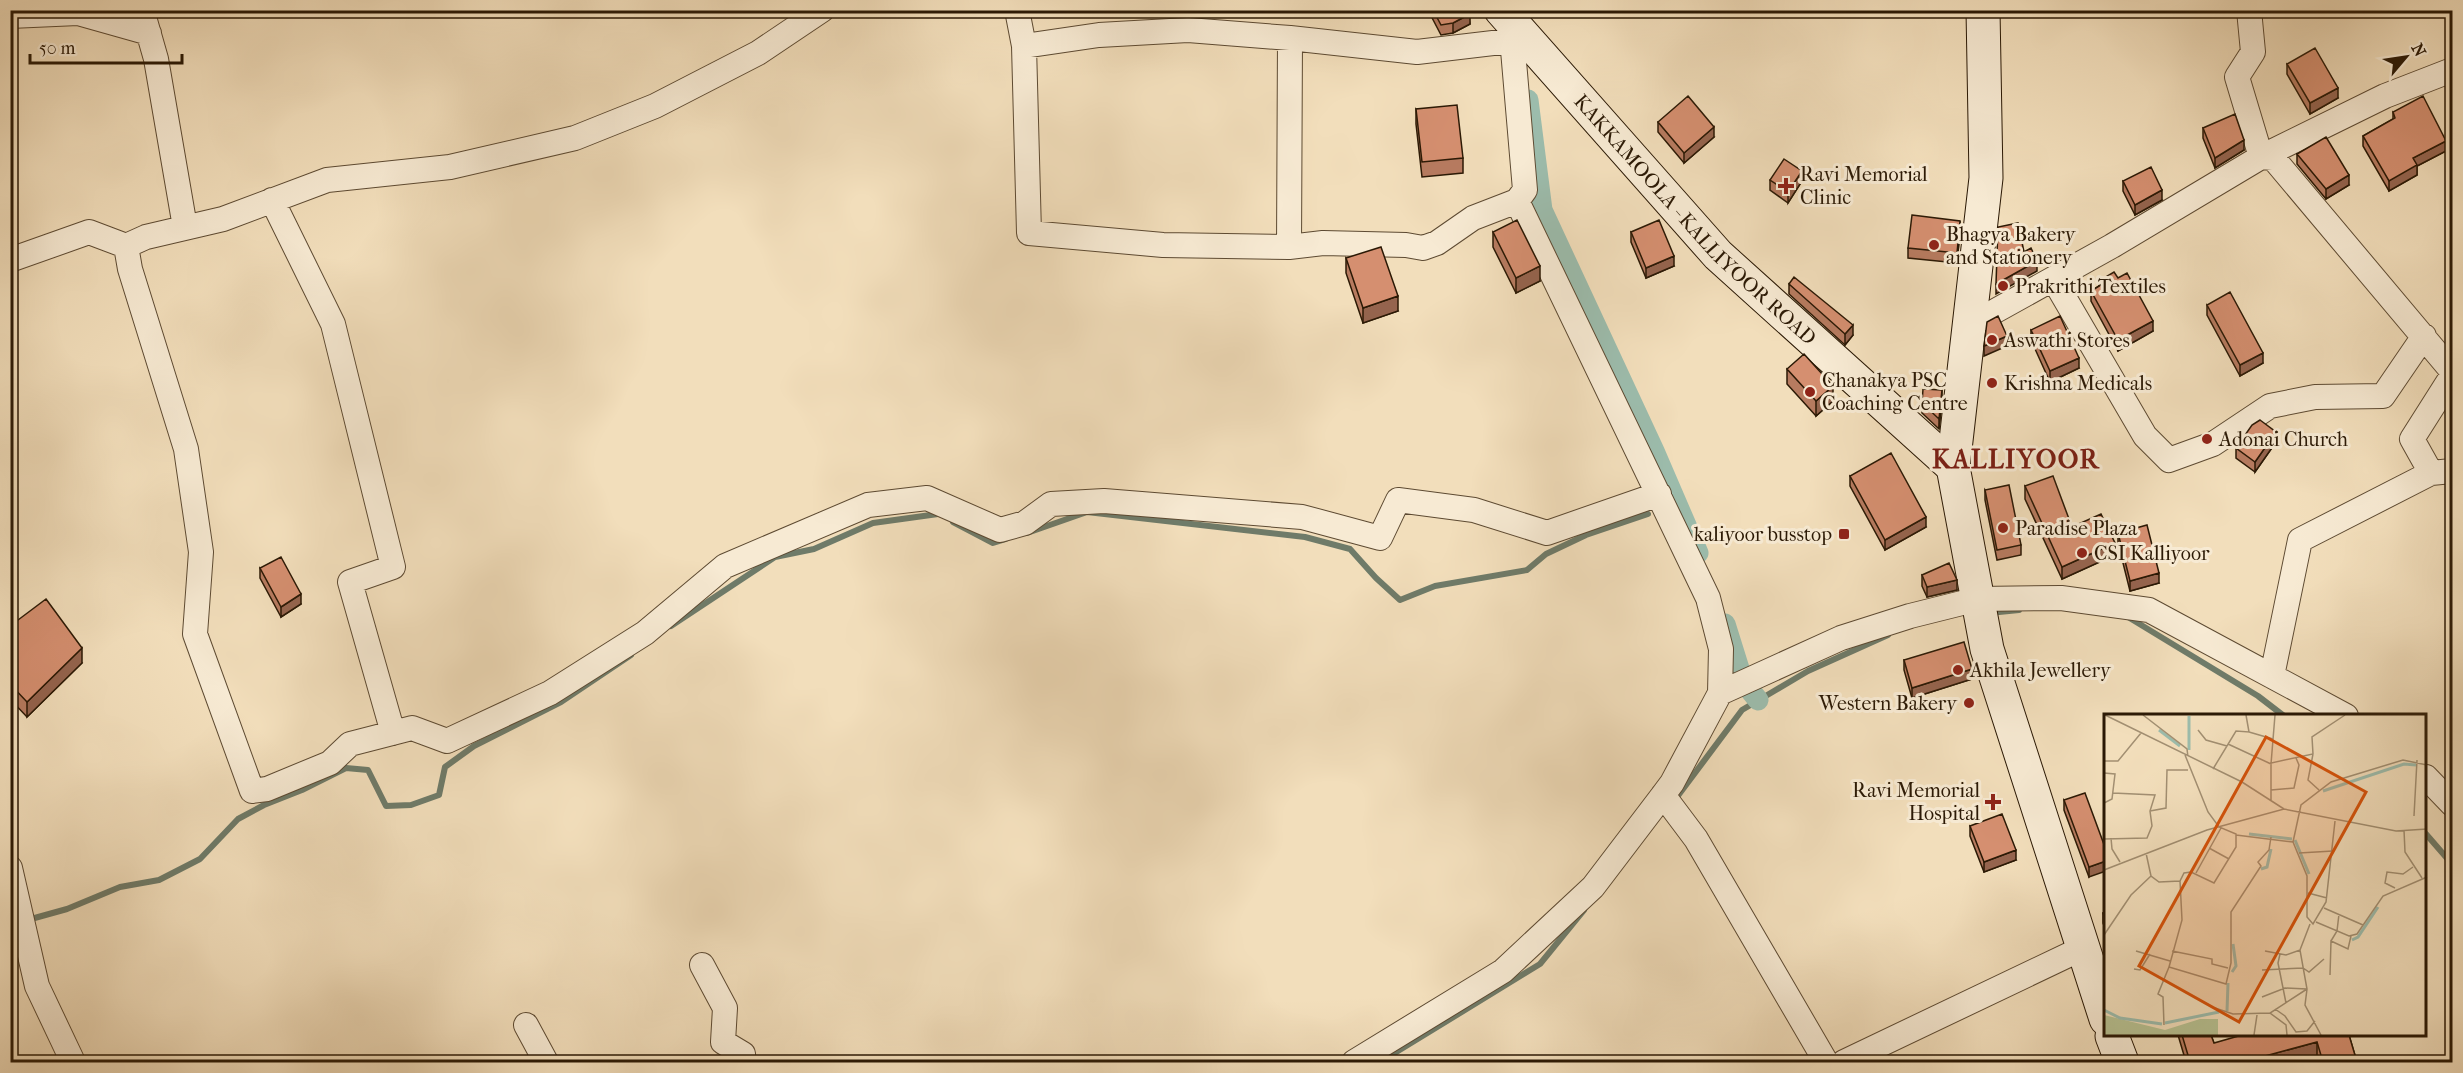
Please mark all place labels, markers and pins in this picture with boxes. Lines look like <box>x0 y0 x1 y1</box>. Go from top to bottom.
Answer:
place label: Ravi Memorial Clinic <box>1800 163 1928 209</box>
marker: Ravi Memorial Clinic <box>1777 177 1795 195</box>
place label: Bhagya Bakery and Stationery <box>1946 223 2077 269</box>
marker: Bhagya Bakery and Stationery <box>1927 238 1941 252</box>
place label: Prakrithi Textiles <box>2015 275 2166 298</box>
marker: Prakrithi Textiles <box>1996 279 2010 293</box>
place label: Aswathi Stores <box>2003 329 2130 352</box>
marker: Aswathi Stores <box>1985 333 1999 347</box>
place label: Chanakya PSC Coaching Centre <box>1822 369 1968 415</box>
place label: Krishna Medicals <box>2004 372 2152 395</box>
marker: Krishna Medicals <box>1985 376 1999 390</box>
marker: Chanakya PSC Coaching Centre <box>1803 385 1817 399</box>
place label: Adonai Church <box>2218 428 2349 451</box>
marker: Adonai Church <box>2200 432 2214 446</box>
place label: Paradise Plaza <box>2015 517 2138 540</box>
marker: Paradise Plaza <box>1996 521 2010 535</box>
place label: kaliyoor busstop <box>1694 523 1832 546</box>
marker: kaliyoor busstop <box>1837 527 1851 541</box>
place label: CSI Kalliyoor <box>2094 542 2210 565</box>
marker: CSI Kalliyoor <box>2075 546 2089 560</box>
place label: Akhila Jewellery <box>1969 659 2112 682</box>
marker: Akhila Jewellery <box>1951 663 1965 677</box>
place label: Western Bakery <box>1818 692 1958 715</box>
marker: Western Bakery <box>1962 696 1976 710</box>
place label: Ravi Memorial Hospital <box>1852 779 1980 825</box>
marker: Ravi Memorial Hospital <box>1984 793 2002 811</box>

